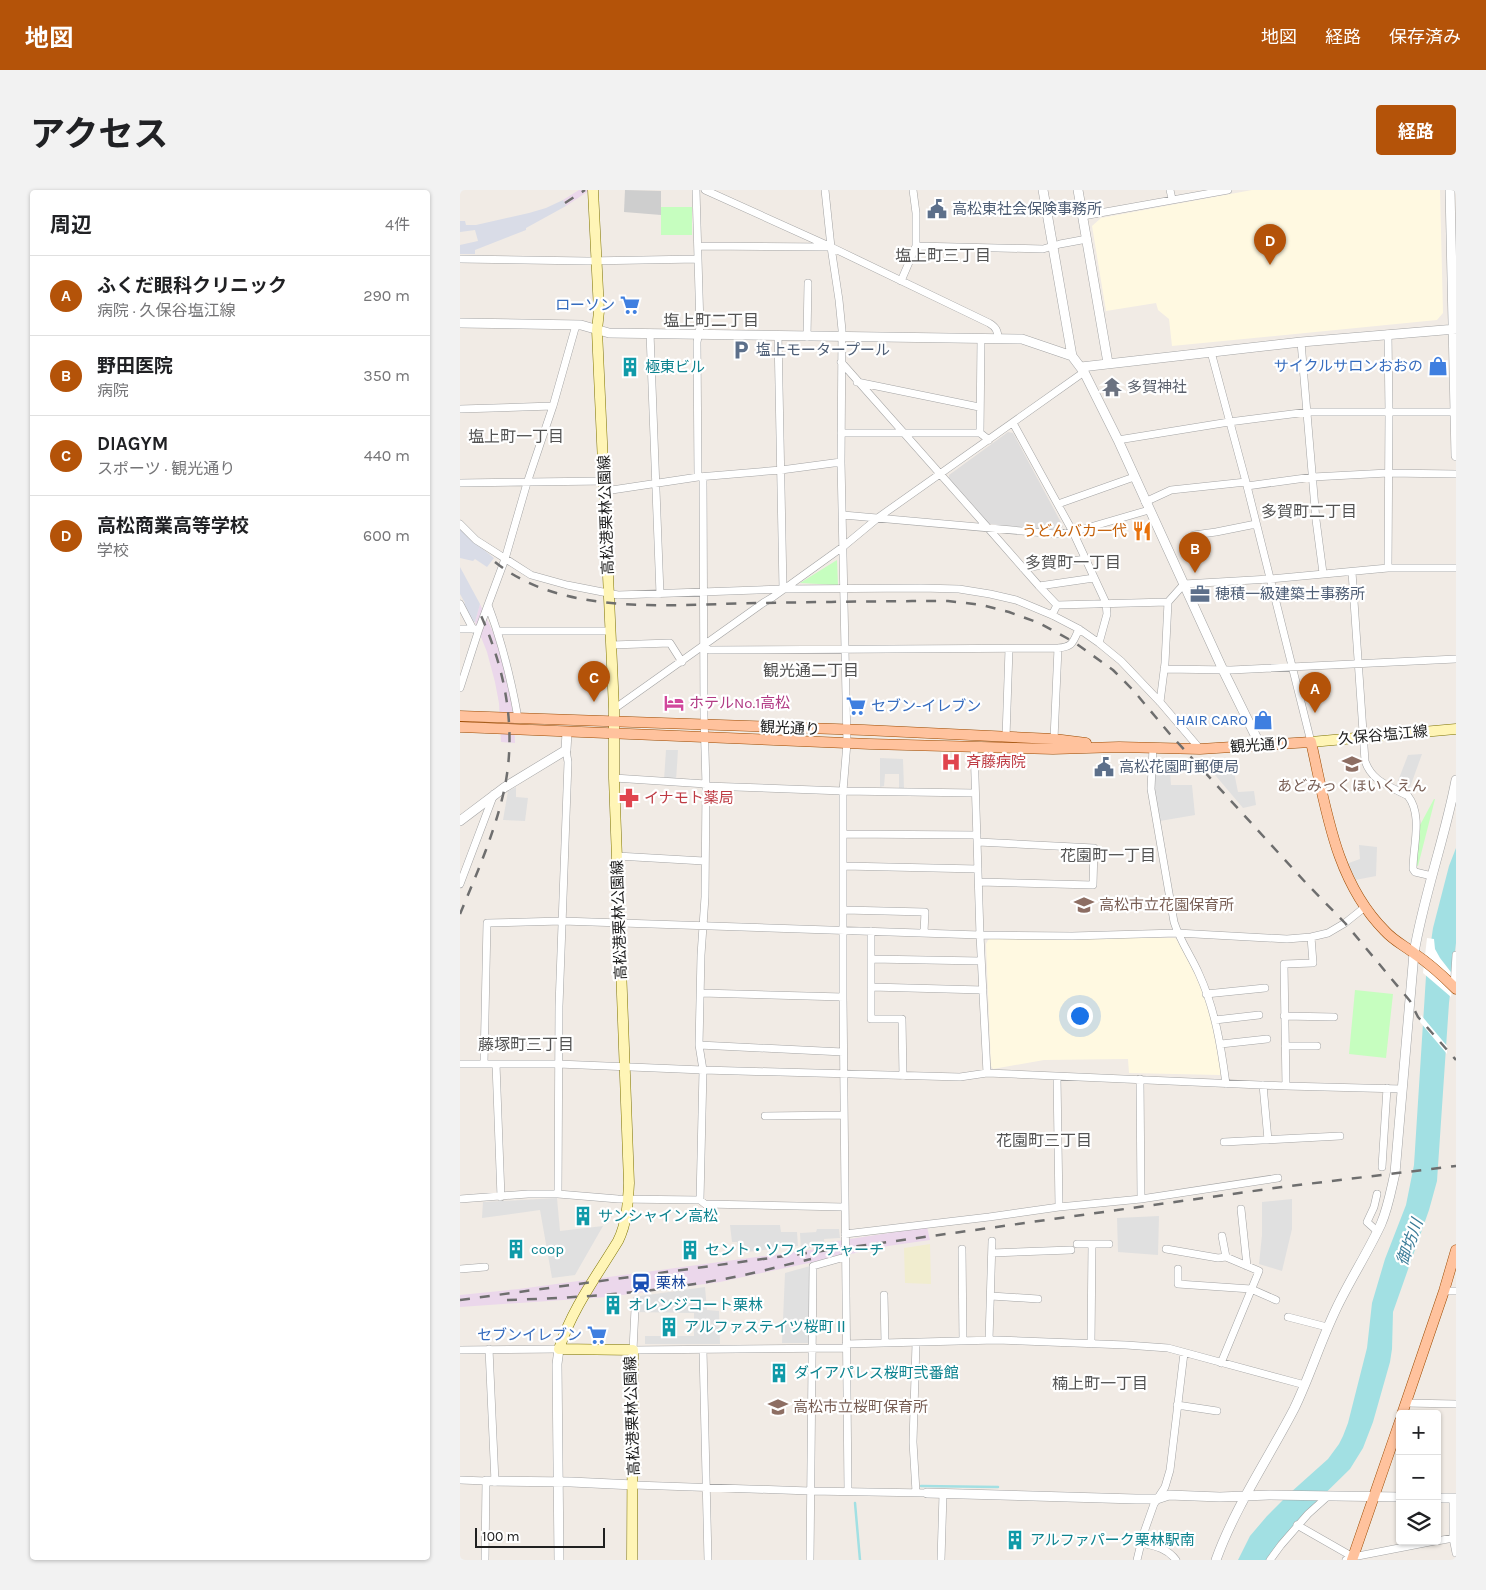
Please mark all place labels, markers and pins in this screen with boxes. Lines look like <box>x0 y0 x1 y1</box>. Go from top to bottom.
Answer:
public building icon: 高松東社会保険事務所 <box>926 198 948 220</box>
place label: 高松東社会保険事務所 <box>952 200 1102 218</box>
pin: D <box>1254 224 1286 265</box>
supermarket icon: ローソン <box>619 294 641 316</box>
place label: ローソン <box>555 296 615 314</box>
parking icon: 塩上モータープール <box>730 339 752 361</box>
place label: 塩上モータープール <box>756 341 890 359</box>
shop icon: サイクルサロンおおの <box>1427 355 1449 377</box>
building icon: 極東ビル <box>619 356 641 378</box>
place label: サイクルサロンおおの <box>1274 357 1423 375</box>
place label: 極東ビル <box>645 358 705 376</box>
temple icon: 多賀神社 <box>1101 376 1123 398</box>
place label: 多賀神社 <box>1127 378 1187 396</box>
restaurant icon: うどんバカ一代 <box>1131 520 1153 542</box>
place label: うどんバカ一代 <box>1022 522 1127 540</box>
pin: B <box>1179 532 1211 573</box>
office icon: 穂積一級建築士事務所 <box>1189 583 1211 605</box>
place label: 穂積一級建築士事務所 <box>1215 585 1365 603</box>
pin: C <box>578 661 610 702</box>
pin: A <box>1299 672 1331 713</box>
hotel icon: ホテルNo.1高松 <box>663 692 685 714</box>
place label: ホテルNo.1高松 <box>689 694 790 712</box>
supermarket icon: セブン-イレブン <box>845 695 867 717</box>
place label: セブン-イレブン <box>871 697 981 715</box>
shop icon: HAIR CARO <box>1252 709 1274 731</box>
place label: HAIR CARO <box>1176 711 1248 729</box>
hospital icon: 斉藤病院 <box>940 751 962 773</box>
place label: 斉藤病院 <box>966 753 1026 771</box>
school or university icon: あどみっくほいくえん <box>1341 753 1363 775</box>
public building icon: 高松花園町郵便局 <box>1093 756 1115 778</box>
place label: 高松花園町郵便局 <box>1119 758 1239 776</box>
place label: あどみっくほいくえん <box>1277 777 1427 795</box>
pharmacy icon: イナモト薬局 <box>618 787 640 809</box>
place label: イナモト薬局 <box>644 789 734 807</box>
school or university icon: 高松市立花園保育所 <box>1073 894 1095 916</box>
place label: 高松市立花園保育所 <box>1099 896 1234 914</box>
building icon: サンシャイン高松 <box>572 1205 594 1227</box>
place label: サンシャイン高松 <box>598 1207 718 1225</box>
building icon: coop <box>505 1238 527 1260</box>
building icon: セント・ソフィアチャーチ <box>679 1239 701 1261</box>
place label: coop <box>531 1240 564 1258</box>
place label: セント・ソフィアチャーチ <box>705 1241 884 1259</box>
station icon: 栗林 <box>630 1272 652 1294</box>
place label: 栗林 <box>656 1274 686 1292</box>
building icon: オレンジコート栗林 <box>602 1294 624 1316</box>
place label: オレンジコート栗林 <box>628 1296 763 1314</box>
building icon: アルファステイツ桜町Ⅱ <box>658 1316 680 1338</box>
place label: アルファステイツ桜町Ⅱ <box>684 1318 849 1336</box>
supermarket icon: セブンイレブン <box>586 1324 608 1346</box>
place label: セブンイレブン <box>477 1326 582 1344</box>
building icon: ダイアパレス桜町弐番館 <box>768 1362 790 1384</box>
place label: ダイアパレス桜町弐番館 <box>794 1364 959 1382</box>
school or university icon: 高松市立桜町保育所 <box>767 1396 789 1418</box>
place label: 高松市立桜町保育所 <box>793 1398 928 1416</box>
building icon: アルファパーク栗林駅南 <box>1004 1529 1026 1551</box>
place label: アルファパーク栗林駅南 <box>1030 1531 1195 1549</box>

